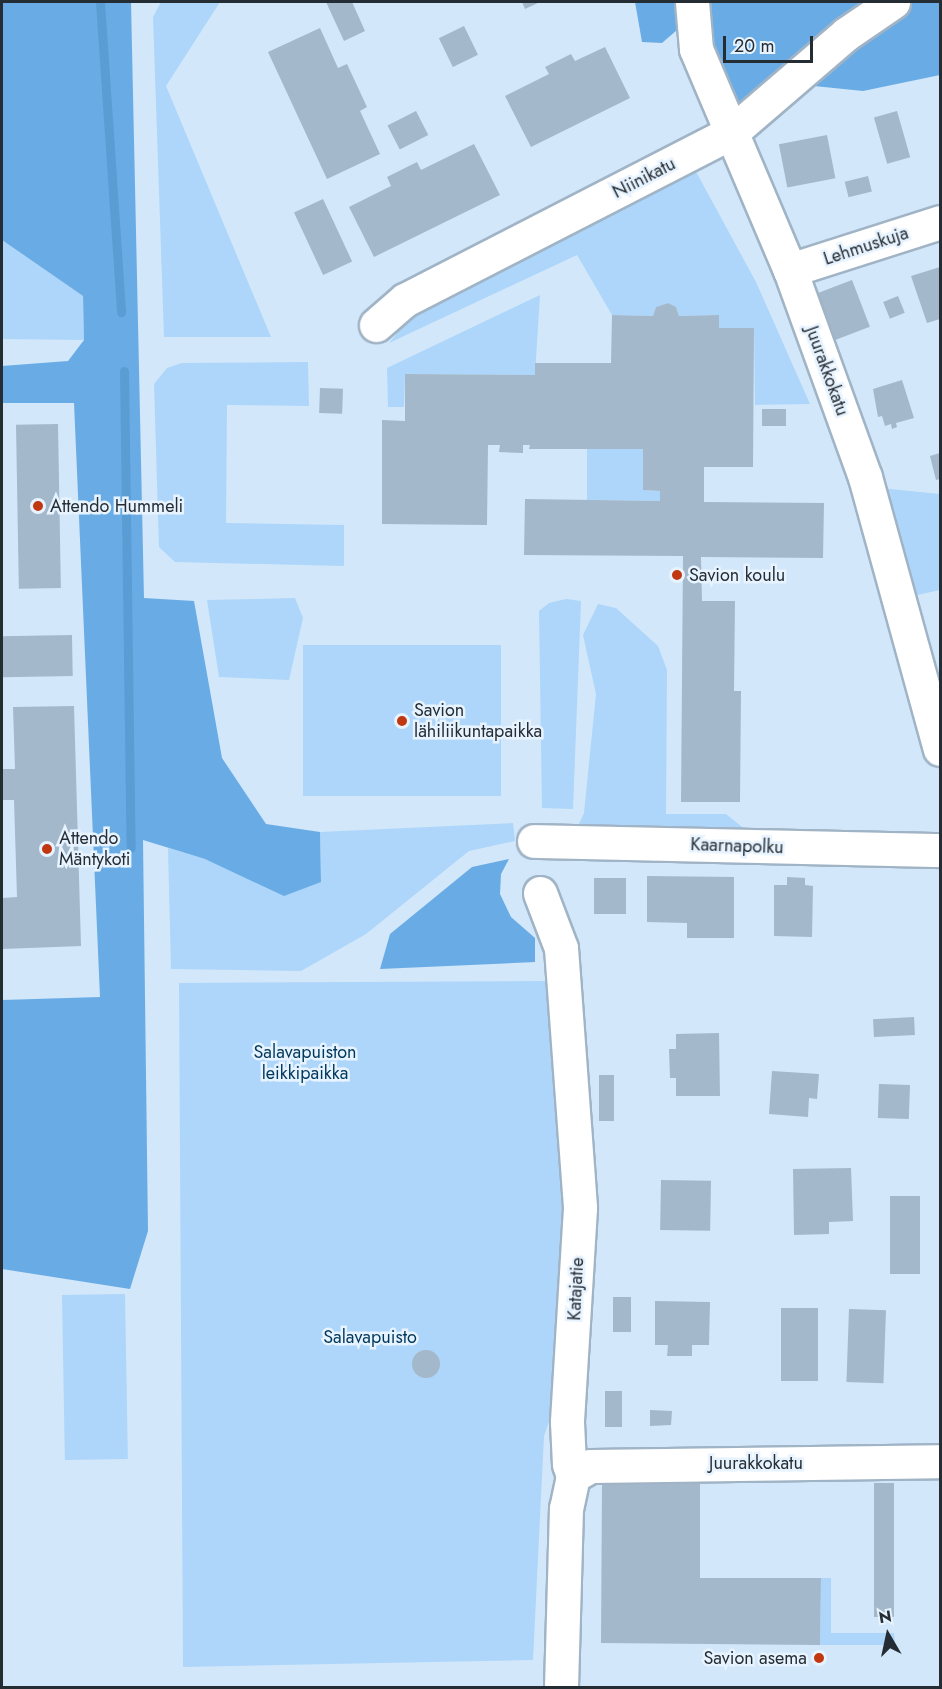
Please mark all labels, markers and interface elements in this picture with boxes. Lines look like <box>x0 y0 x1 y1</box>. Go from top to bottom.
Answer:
scale bar <box>726 24 816 62</box>
text: 20 m <box>734 33 774 59</box>
street label: Niinikatu <box>609 153 679 203</box>
street label: Lehmuskuja <box>821 222 911 270</box>
street label: Juurakkokatu <box>801 323 853 419</box>
place label: Attendo Hummeli <box>50 495 183 517</box>
marker: Attendo Hummeli <box>31 499 45 513</box>
place label: Savion koulu <box>689 564 785 586</box>
marker: Savion koulu <box>670 568 684 582</box>
place label: Savion lähiliikuntapaikka <box>414 700 542 742</box>
marker: Savion lähiliikuntapaikka <box>395 714 409 728</box>
place label: Attendo Mäntykoti <box>59 828 130 870</box>
street label: Kaarnapolku <box>690 834 784 858</box>
marker: Attendo Mäntykoti <box>40 842 54 856</box>
park label: Salavapuiston leikkipaikka <box>253 1042 357 1084</box>
street label: Katajatie <box>564 1257 588 1321</box>
park label: Salavapuisto <box>323 1326 417 1348</box>
street label: Juurakkokatu <box>709 1452 803 1474</box>
text: N <box>877 1604 893 1629</box>
north arrow <box>858 1605 918 1665</box>
place label: Savion asema <box>703 1647 807 1669</box>
marker: Savion asema <box>812 1651 826 1665</box>

